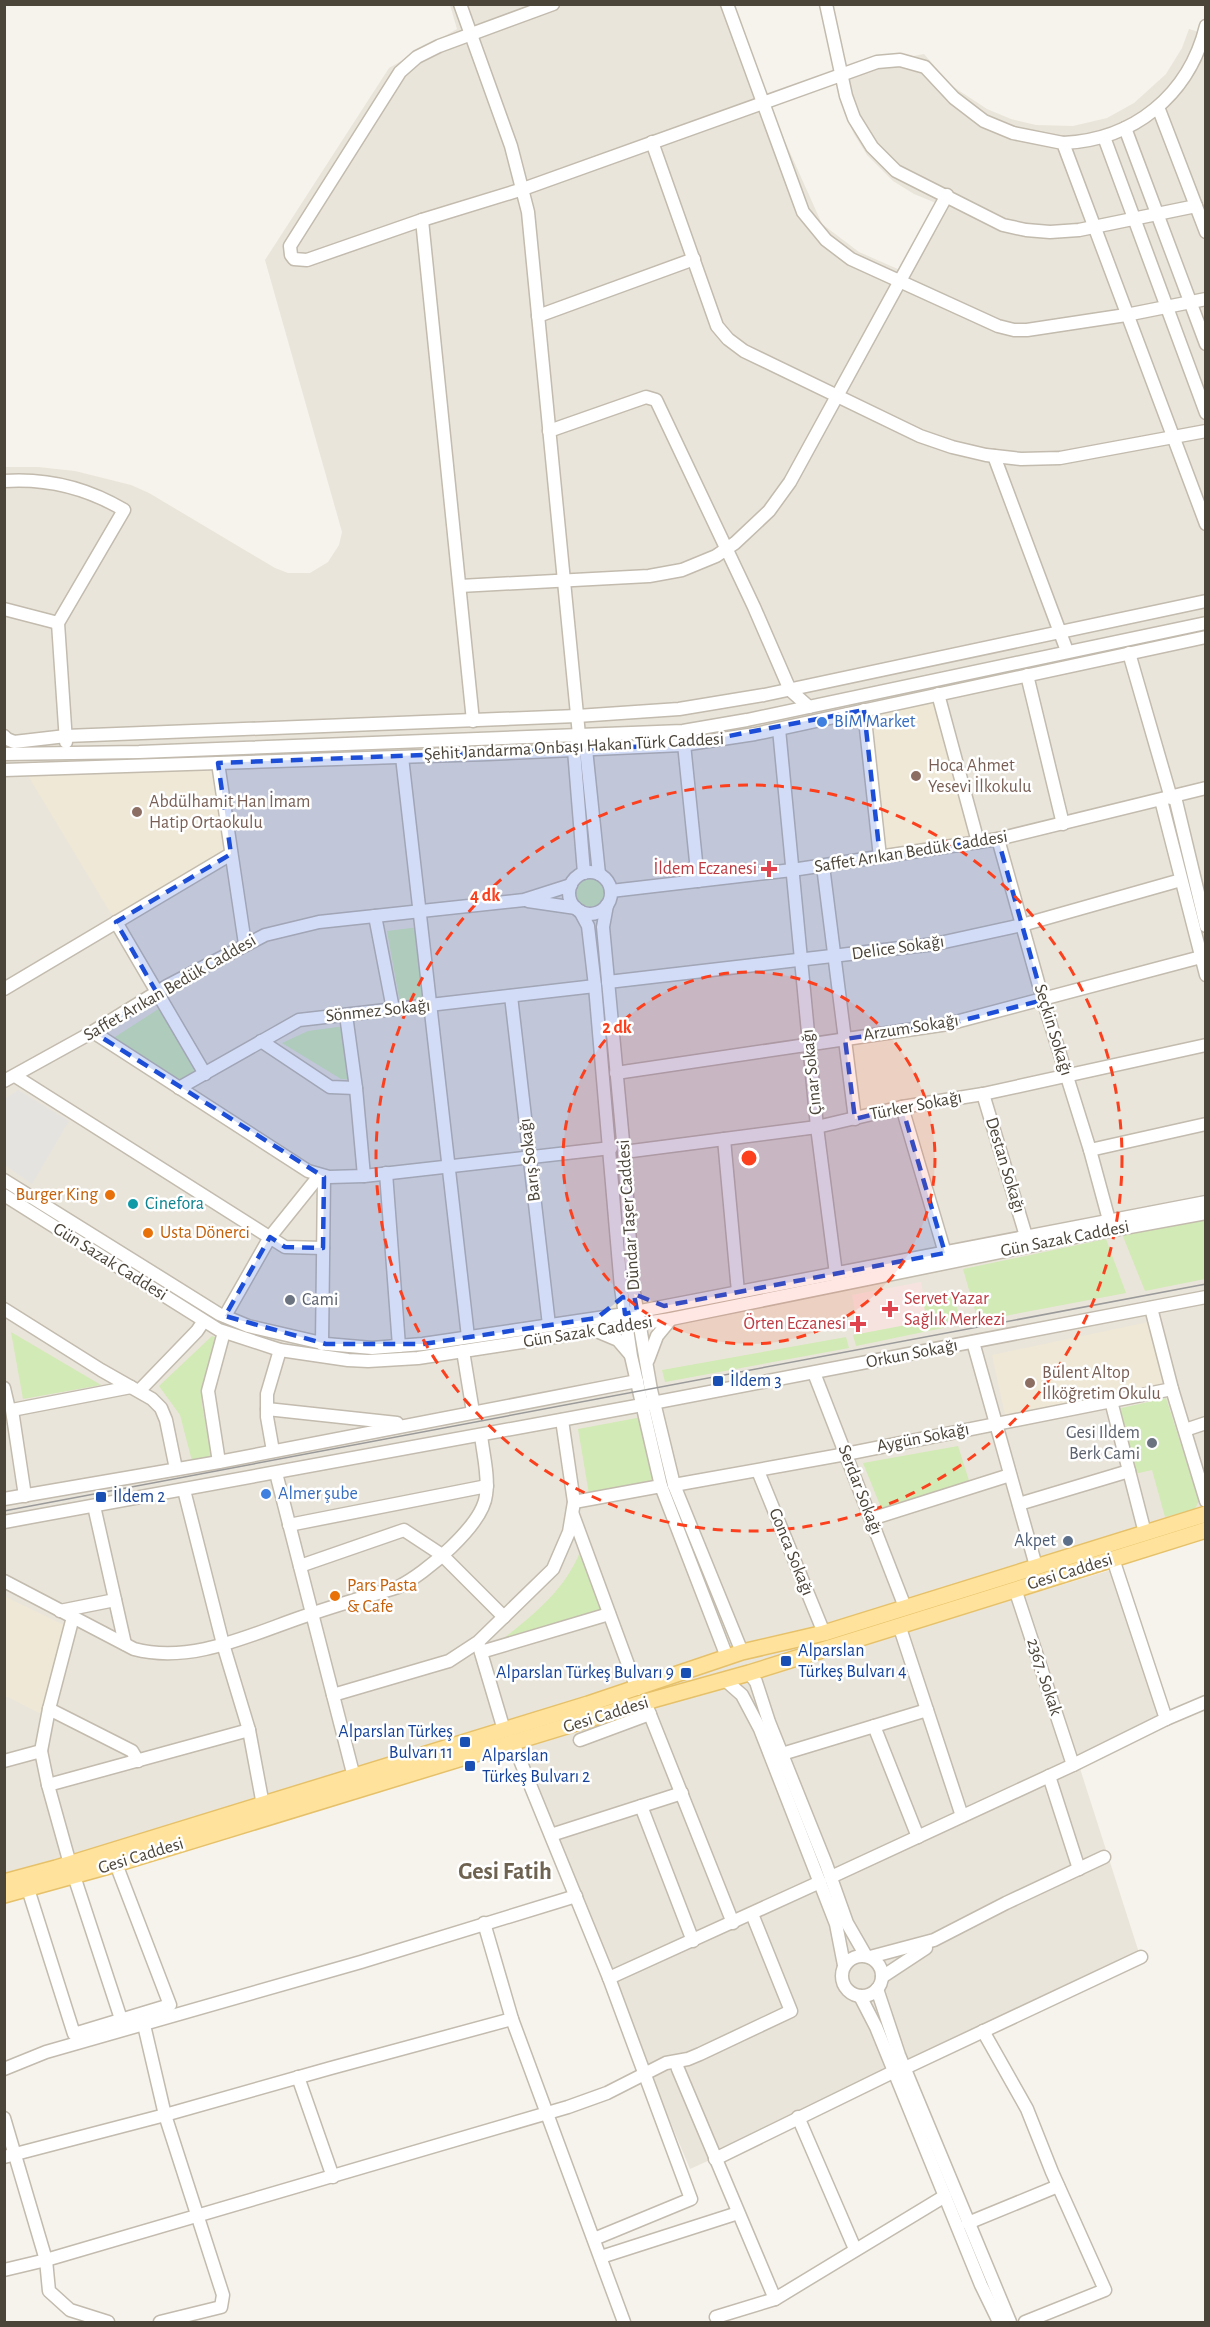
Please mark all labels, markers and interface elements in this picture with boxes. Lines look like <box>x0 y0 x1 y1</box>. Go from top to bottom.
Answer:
place label: BİM Market <box>834 711 916 731</box>
marker: BİM Market <box>815 715 829 729</box>
street label: Şehit Jandarma Onbaşı Hakan Türk Caddesi <box>424 730 724 764</box>
place label: Hoca Ahmet Yesevi İlkokulu <box>928 757 1032 796</box>
marker: Hoca Ahmet Yesevi İlkokulu <box>909 769 923 783</box>
place label: Abdülhamit Han İmam Hatip Ortaokulu <box>149 791 311 832</box>
marker: Abdülhamit Han İmam Hatip Ortaokulu <box>130 805 144 819</box>
street label: Saffet Arıkan Bedük Caddesi <box>813 828 1009 876</box>
place label: İldem Eczanesi <box>653 858 757 878</box>
marker: İldem Eczanesi <box>762 862 776 876</box>
text: 4 dk <box>470 887 500 905</box>
street label: Saffet Arıkan Bedük Caddesi <box>81 931 259 1045</box>
street label: Delice Sokağı <box>851 933 945 963</box>
street label: Seçkin Sokağı <box>1031 982 1075 1078</box>
street label: Sönmez Sokağı <box>325 997 431 1025</box>
street label: Arzum Sokağı <box>862 1012 960 1044</box>
text: 2 dk <box>602 1019 632 1037</box>
street label: Çınar Sokağı <box>799 1028 825 1116</box>
street label: Türker Sokağı <box>868 1088 964 1124</box>
street label: Destan Sokağı <box>982 1115 1028 1215</box>
street label: Barış Sokağı <box>516 1117 544 1203</box>
street label: Dündar Taşer Caddesi <box>615 1139 643 1291</box>
centre of rings <box>739 1148 759 1168</box>
place label: Burger King <box>15 1186 98 1204</box>
marker: Burger King <box>103 1188 117 1202</box>
place label: Cinefora <box>145 1195 204 1213</box>
marker: Cinefora <box>126 1197 140 1211</box>
street label: Gün Sazak Caddesi <box>999 1218 1131 1260</box>
street label: Gün Sazak Caddesi <box>50 1220 170 1304</box>
place label: Usta Dönerci <box>160 1224 250 1242</box>
marker: Usta Dönerci <box>141 1226 155 1240</box>
place label: Servet Yazar Sağlık Merkezi <box>904 1290 1005 1329</box>
place label: Cami <box>302 1291 338 1309</box>
marker: Cami <box>283 1293 297 1307</box>
marker: Servet Yazar Sağlık Merkezi <box>881 1300 899 1318</box>
street label: Gün Sazak Caddesi <box>522 1313 654 1351</box>
place label: Örten Eczanesi <box>743 1313 846 1333</box>
marker: Örten Eczanesi <box>851 1317 865 1331</box>
street label: Orkun Sokağı <box>865 1336 959 1372</box>
place label: Bülent Altop İlköğretim Okulu <box>1042 1364 1161 1403</box>
place label: İldem 3 <box>730 1370 782 1390</box>
marker: İldem 3 <box>711 1374 725 1388</box>
marker: Bülent Altop İlköğretim Okulu <box>1023 1376 1037 1390</box>
street label: Aygün Sokağı <box>875 1420 971 1456</box>
place label: Gesi Ildem Berk Cami <box>1066 1424 1140 1463</box>
marker: Gesi Ildem Berk Cami <box>1145 1436 1159 1450</box>
street label: Serdar Sokağı <box>835 1443 885 1537</box>
place label: Almer şube <box>278 1485 358 1503</box>
place label: İldem 2 <box>113 1486 165 1506</box>
marker: Almer şube <box>259 1487 273 1501</box>
marker: İldem 2 <box>94 1490 108 1504</box>
street label: Gonca Sokağı <box>765 1506 817 1598</box>
place label: Akpet <box>1014 1532 1056 1550</box>
marker: Akpet <box>1061 1534 1075 1548</box>
street label: Gesi Caddesi <box>1025 1550 1115 1594</box>
place label: Pars Pasta & Cafe <box>347 1577 417 1616</box>
marker: Pars Pasta & Cafe <box>328 1589 342 1603</box>
street label: 2367. Sokak <box>1023 1636 1065 1719</box>
place label: Alparslan Türkeş Bulvarı 4 <box>798 1642 907 1681</box>
marker: Alparslan Türkeş Bulvarı 4 <box>779 1654 793 1668</box>
place label: Alparslan Türkeş Bulvarı 9 <box>496 1664 674 1682</box>
marker: Alparslan Türkeş Bulvarı 9 <box>679 1666 693 1680</box>
street label: Gesi Caddesi <box>561 1693 651 1737</box>
place label: Alparslan Türkeş Bulvarı 11 <box>338 1723 453 1762</box>
marker: Alparslan Türkeş Bulvarı 11 <box>458 1735 472 1749</box>
place label: Alparslan Türkeş Bulvarı 2 <box>482 1747 590 1786</box>
marker: Alparslan Türkeş Bulvarı 2 <box>463 1759 477 1773</box>
street label: Gesi Caddesi <box>96 1834 186 1878</box>
district label: Gesi Fatih <box>458 1860 552 1884</box>

